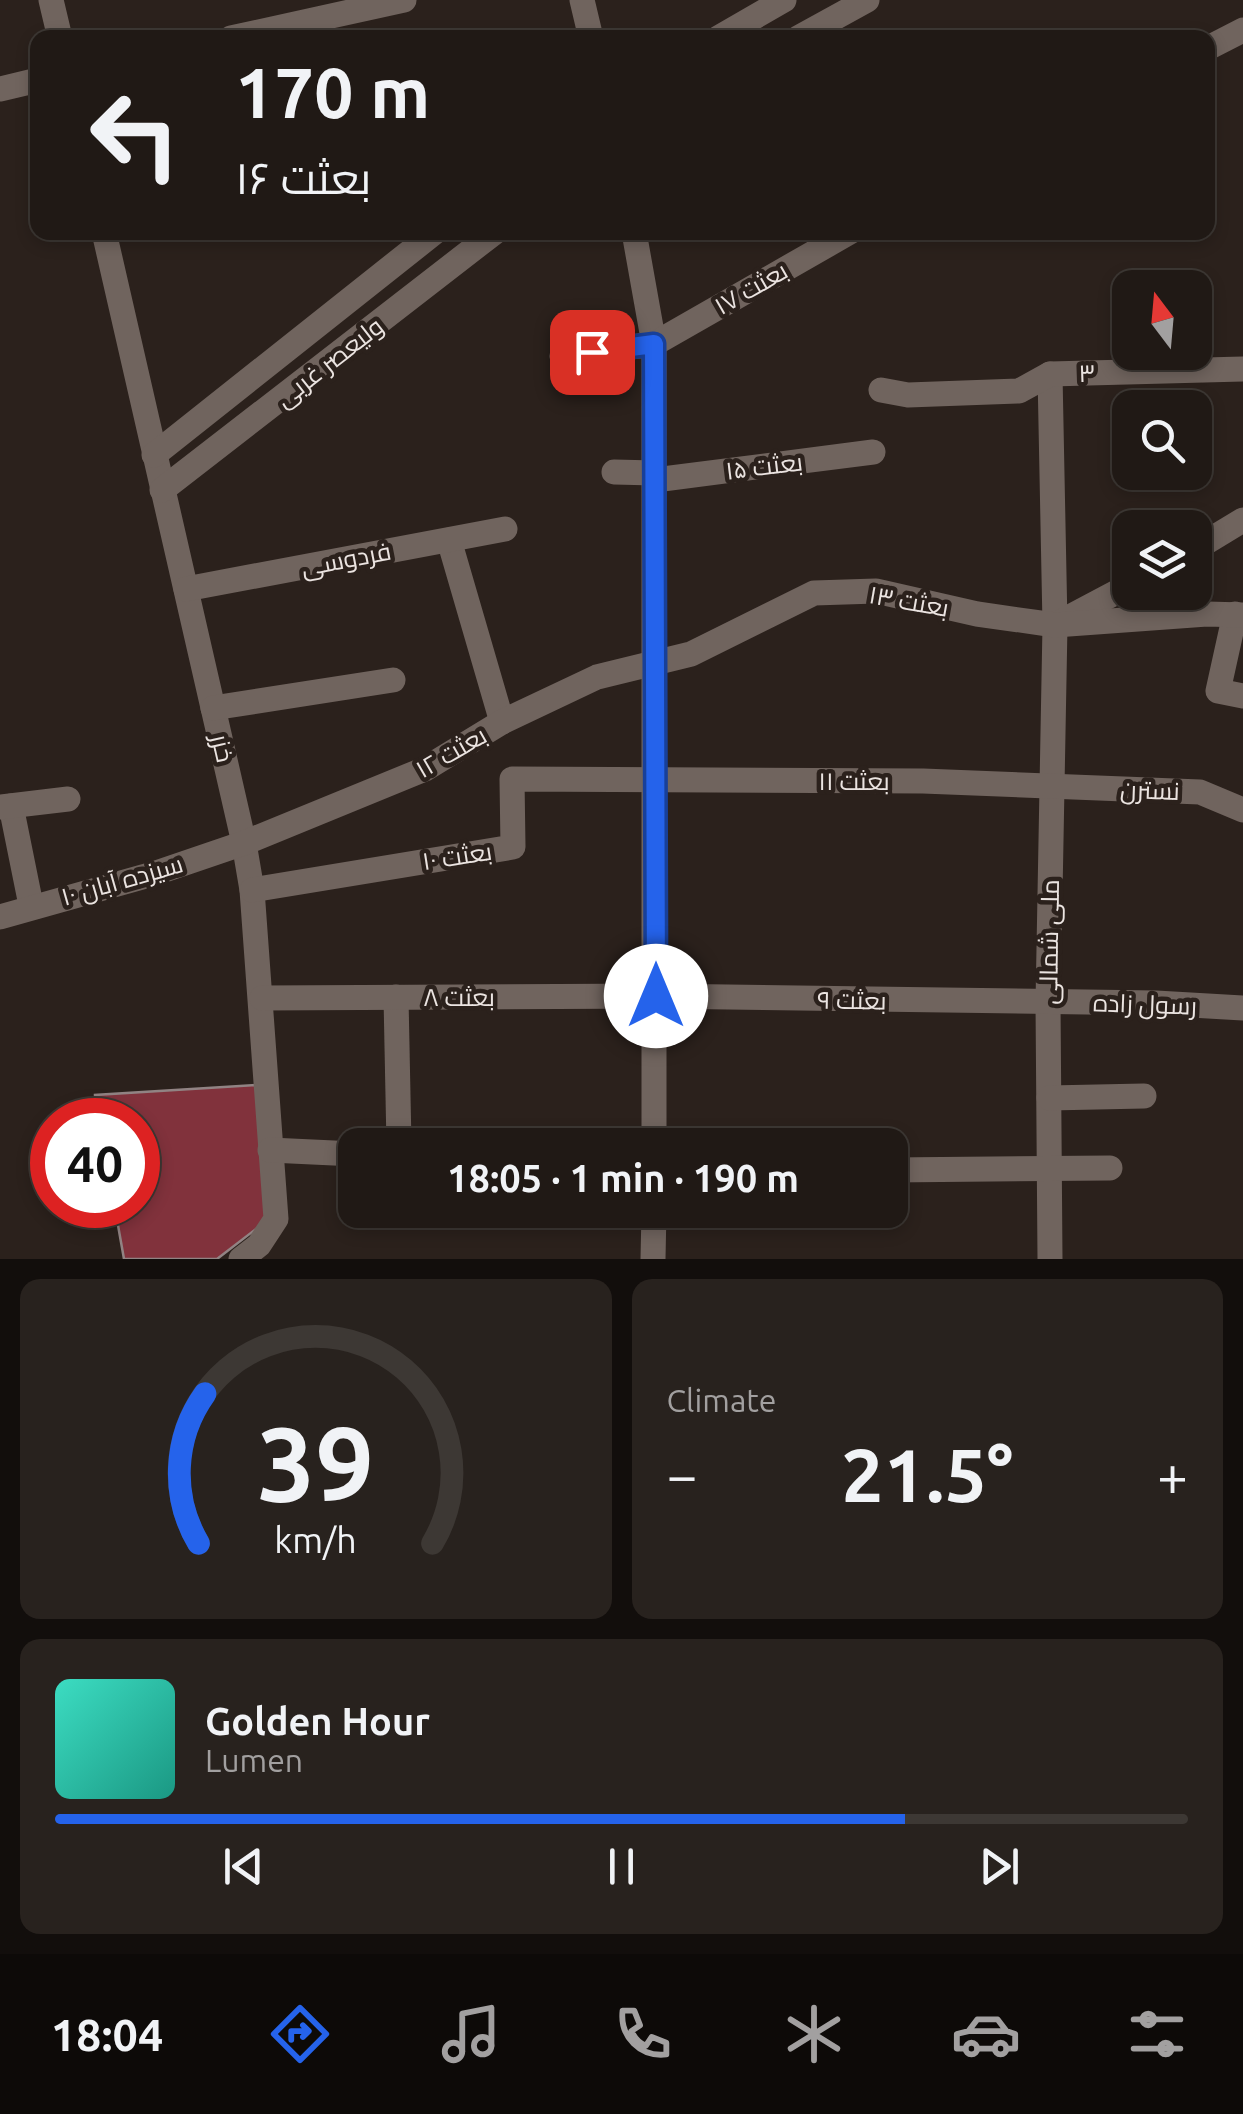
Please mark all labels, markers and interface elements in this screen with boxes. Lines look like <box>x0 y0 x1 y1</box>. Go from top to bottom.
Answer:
text: 170 m <box>235 53 430 131</box>
icon: left <box>70 70 200 200</box>
text: بعثت ۱۶ <box>235 152 371 203</box>
street label: بعثت ۱۷ <box>710 256 792 320</box>
north arrow <box>1112 270 1212 370</box>
map controls <box>1112 270 1212 610</box>
pin <box>550 310 635 395</box>
street label: ولیعصر غربی <box>270 311 389 413</box>
icon: arrive <box>565 325 620 380</box>
street label: ۳ <box>1078 359 1096 387</box>
button: search <box>1112 390 1212 490</box>
street label: بعثت ۱۵ <box>724 447 804 485</box>
button: layers <box>1112 510 1212 610</box>
street label: فردوسی <box>299 537 394 582</box>
street label: بعثت ۱۳ <box>867 580 951 622</box>
street label: بعثت ۱۲ <box>411 721 491 783</box>
street label: خزر <box>205 729 240 765</box>
street label: بعثت ۱۱ <box>818 767 890 795</box>
street label: نسترن <box>1120 775 1180 806</box>
street label: بعثت ۱۰ <box>420 837 494 875</box>
street label: سیزده آبان ‍۱۰ <box>58 849 186 912</box>
street label: ملی شمالی <box>1034 879 1065 1005</box>
position arrow <box>604 944 708 1048</box>
street label: بعثت ۸ <box>423 983 495 1011</box>
street label: بعثت ۹ <box>817 985 887 1015</box>
street label: رسول زاده <box>1092 988 1197 1021</box>
speed limit sign: 40 <box>30 1098 160 1228</box>
text: 18:05 · 1 min · 190 m <box>447 1157 799 1199</box>
text: Climate <box>667 1382 777 1418</box>
text: 39 <box>257 1404 374 1521</box>
text: 21.5° <box>841 1432 1013 1516</box>
text: − <box>667 1444 698 1505</box>
text: + <box>1157 1444 1188 1505</box>
text: km/h <box>274 1520 357 1560</box>
text: Golden Hour <box>205 1700 430 1742</box>
text: Lumen <box>205 1742 303 1778</box>
icon: previous <box>216 1839 271 1894</box>
icon: pause <box>594 1839 649 1894</box>
icon: next <box>972 1839 1027 1894</box>
icon: directions <box>265 1999 335 2069</box>
icon: music <box>436 1999 506 2069</box>
icon: phone <box>608 1999 678 2069</box>
icon: climate <box>779 1999 849 2069</box>
icon: car <box>951 1999 1021 2069</box>
icon: filters <box>1122 1999 1192 2069</box>
text: 18:04 <box>51 2009 163 2060</box>

